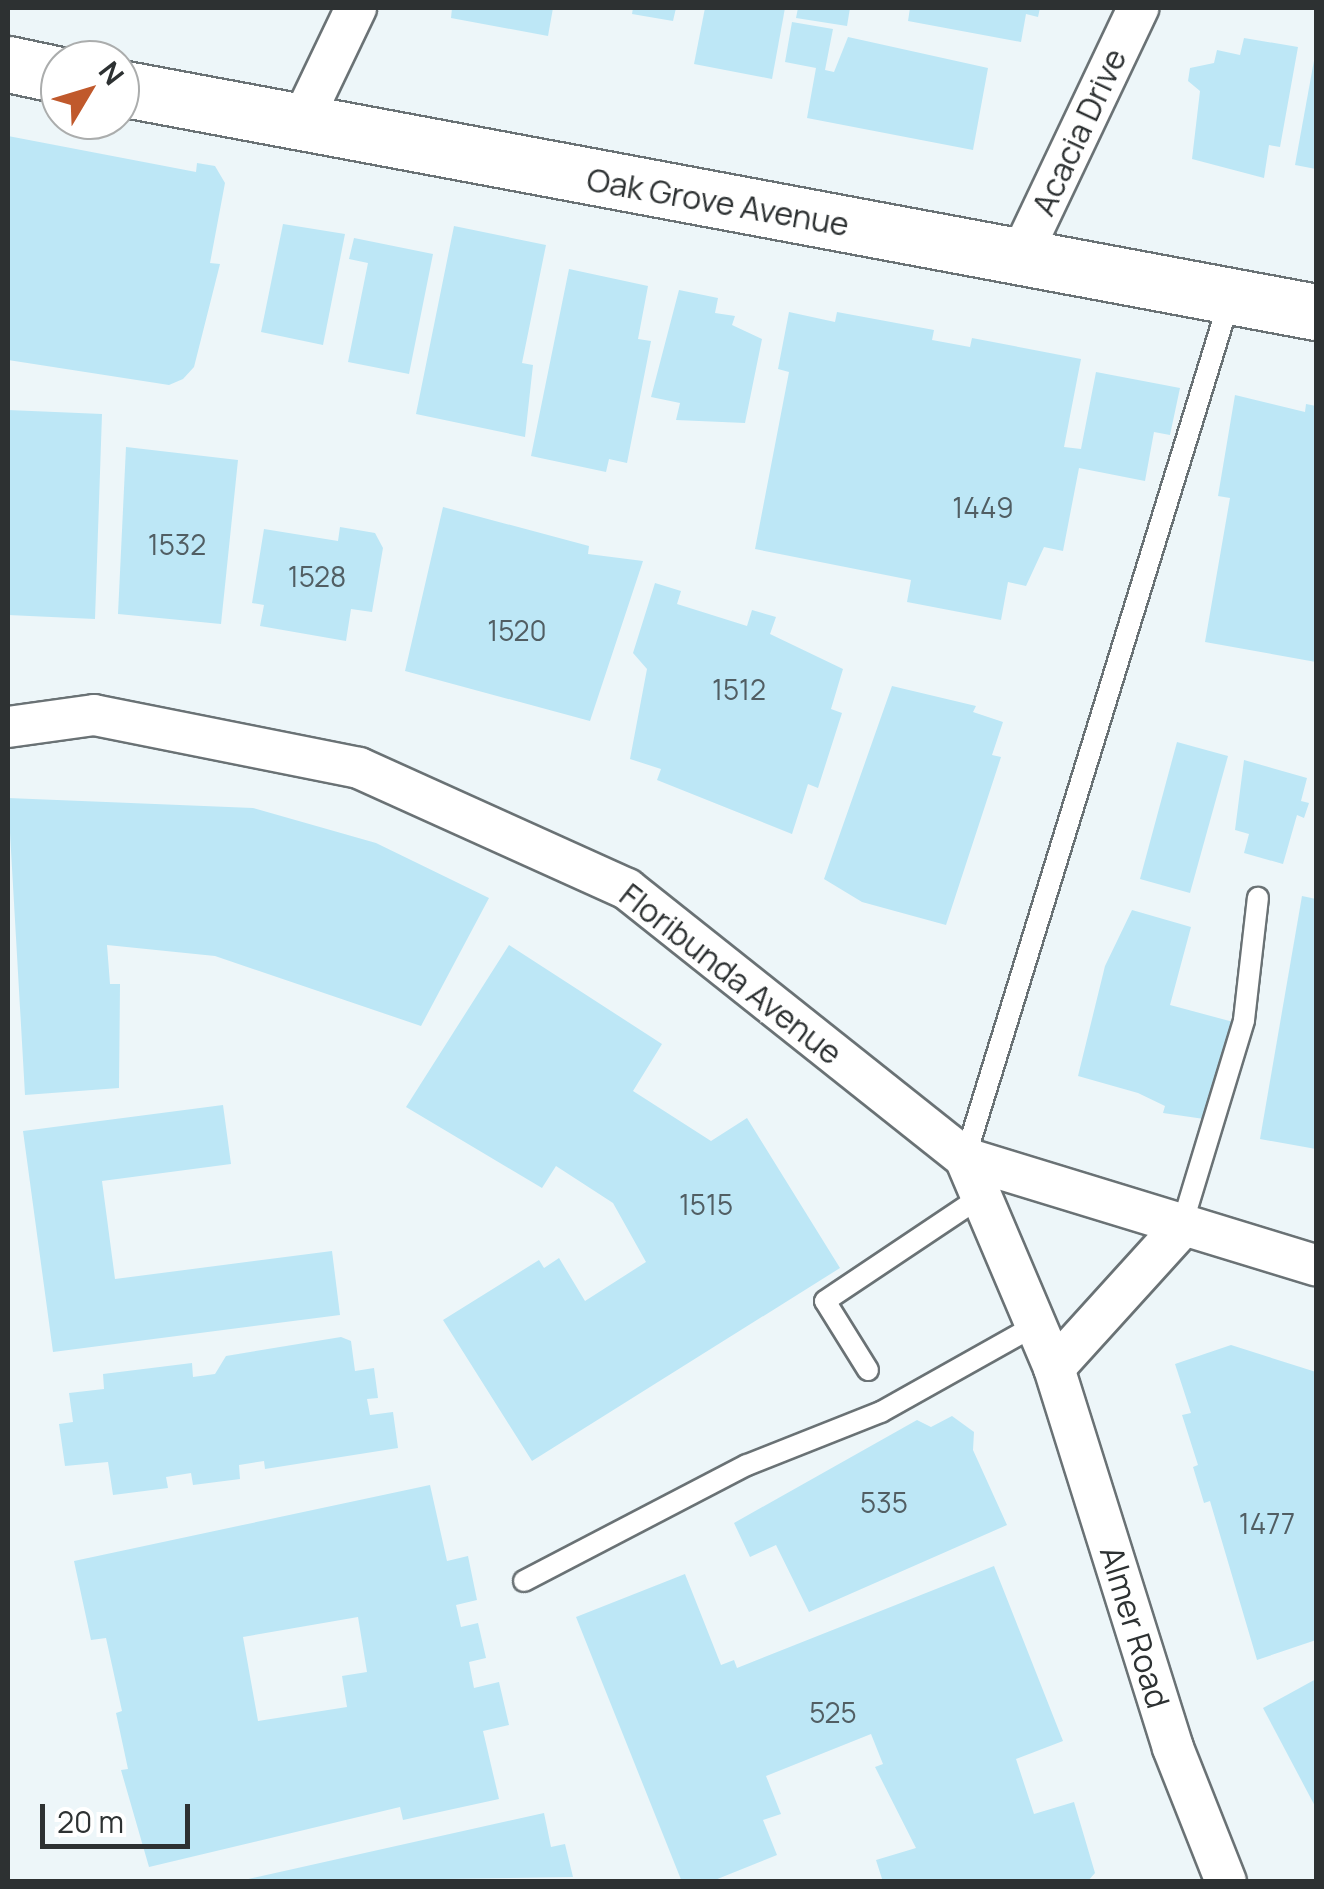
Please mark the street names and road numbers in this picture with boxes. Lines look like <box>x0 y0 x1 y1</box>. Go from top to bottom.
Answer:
street label: Acacia Drive <box>1024 43 1134 221</box>
street label: Oak Grove Avenue <box>584 160 852 244</box>
street label: Floribunda Avenue <box>612 875 850 1073</box>
street label: Almer Road <box>1092 1541 1178 1713</box>

